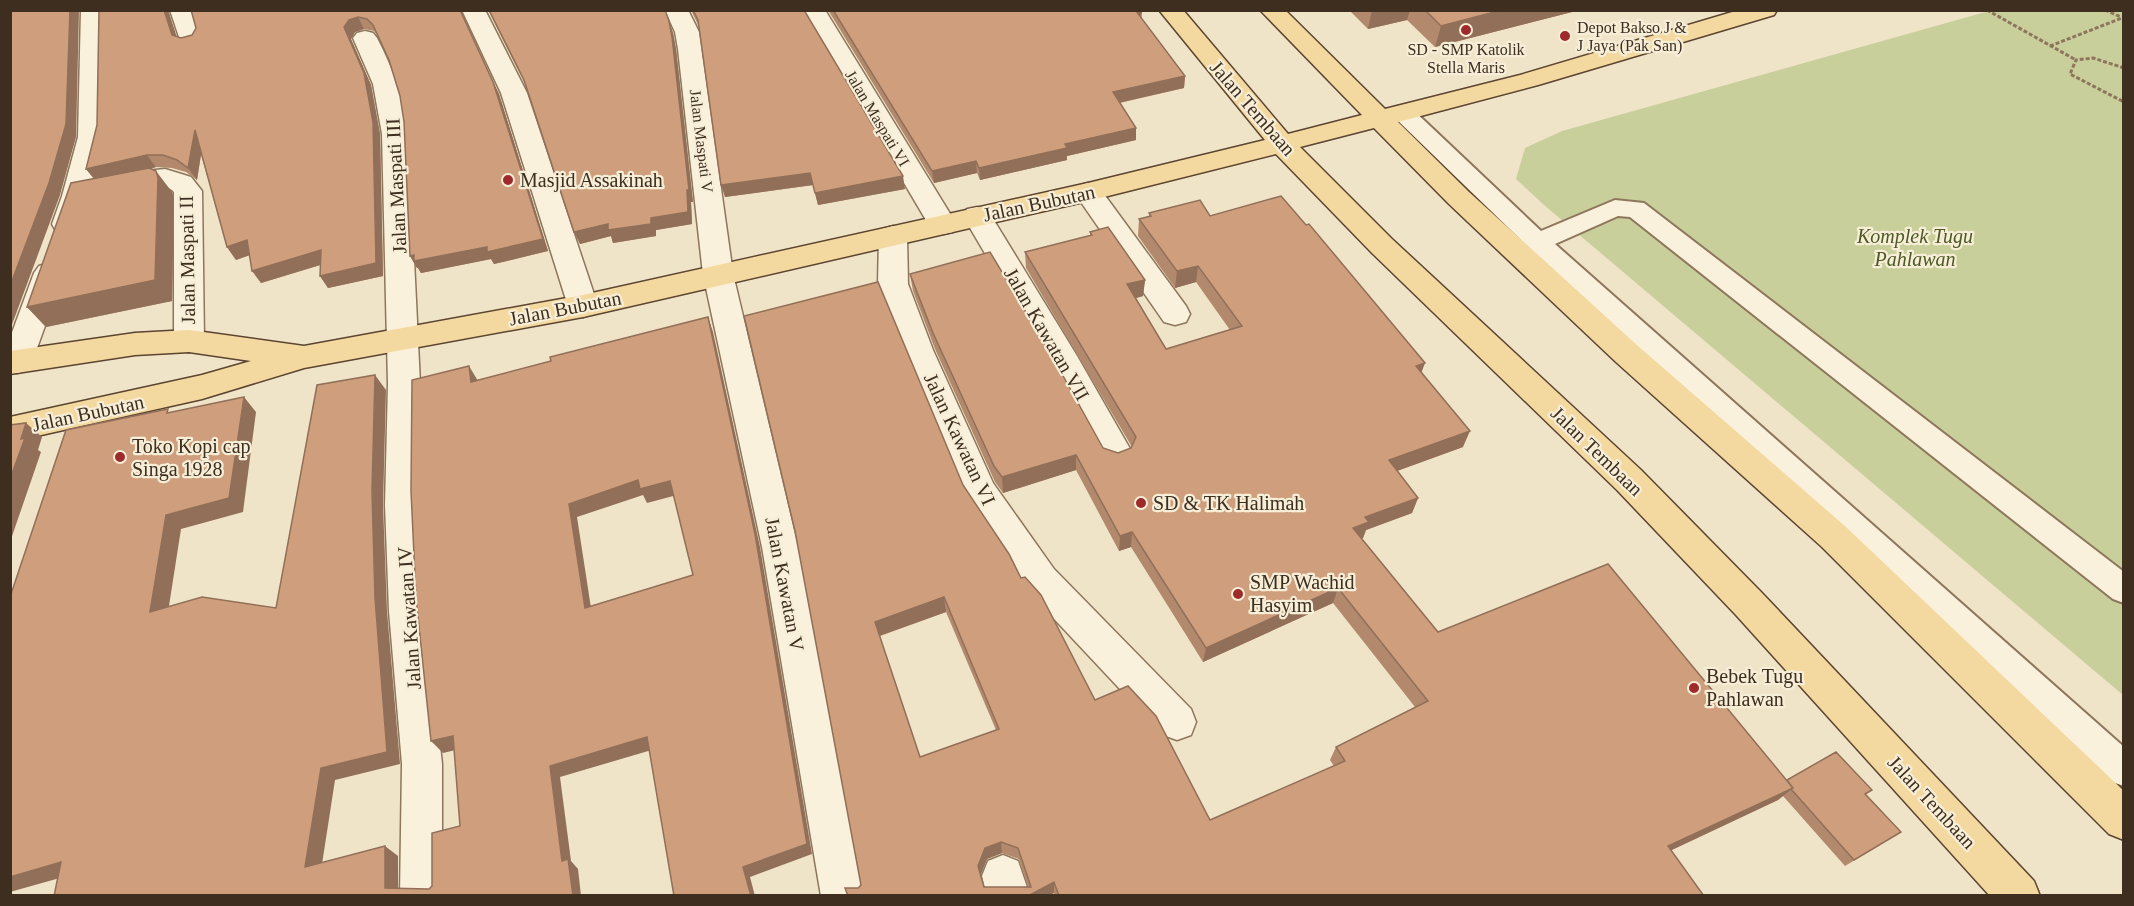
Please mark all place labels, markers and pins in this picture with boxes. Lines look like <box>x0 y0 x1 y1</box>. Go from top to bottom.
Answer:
place label: Depot Bakso J & J Jaya (Pak San) <box>1577 19 1687 55</box>
marker: SD - SMP Katolik Stella Maris <box>1459 23 1473 37</box>
marker: Depot Bakso J & J Jaya (Pak San) <box>1558 29 1572 43</box>
place label: SD - SMP Katolik Stella Maris <box>1407 41 1525 76</box>
place label: Masjid Assakinah <box>520 169 663 192</box>
marker: Masjid Assakinah <box>501 173 515 187</box>
place label: Toko Kopi cap Singa 1928 <box>132 435 251 481</box>
marker: Toko Kopi cap Singa 1928 <box>113 450 127 464</box>
place label: SD & TK Halimah <box>1153 492 1304 514</box>
marker: SD & TK Halimah <box>1134 496 1148 510</box>
place label: SMP Wachid Hasyim <box>1250 571 1355 617</box>
marker: SMP Wachid Hasyim <box>1231 587 1245 601</box>
place label: Bebek Tugu Pahlawan <box>1706 665 1803 710</box>
marker: Bebek Tugu Pahlawan <box>1687 681 1701 695</box>

